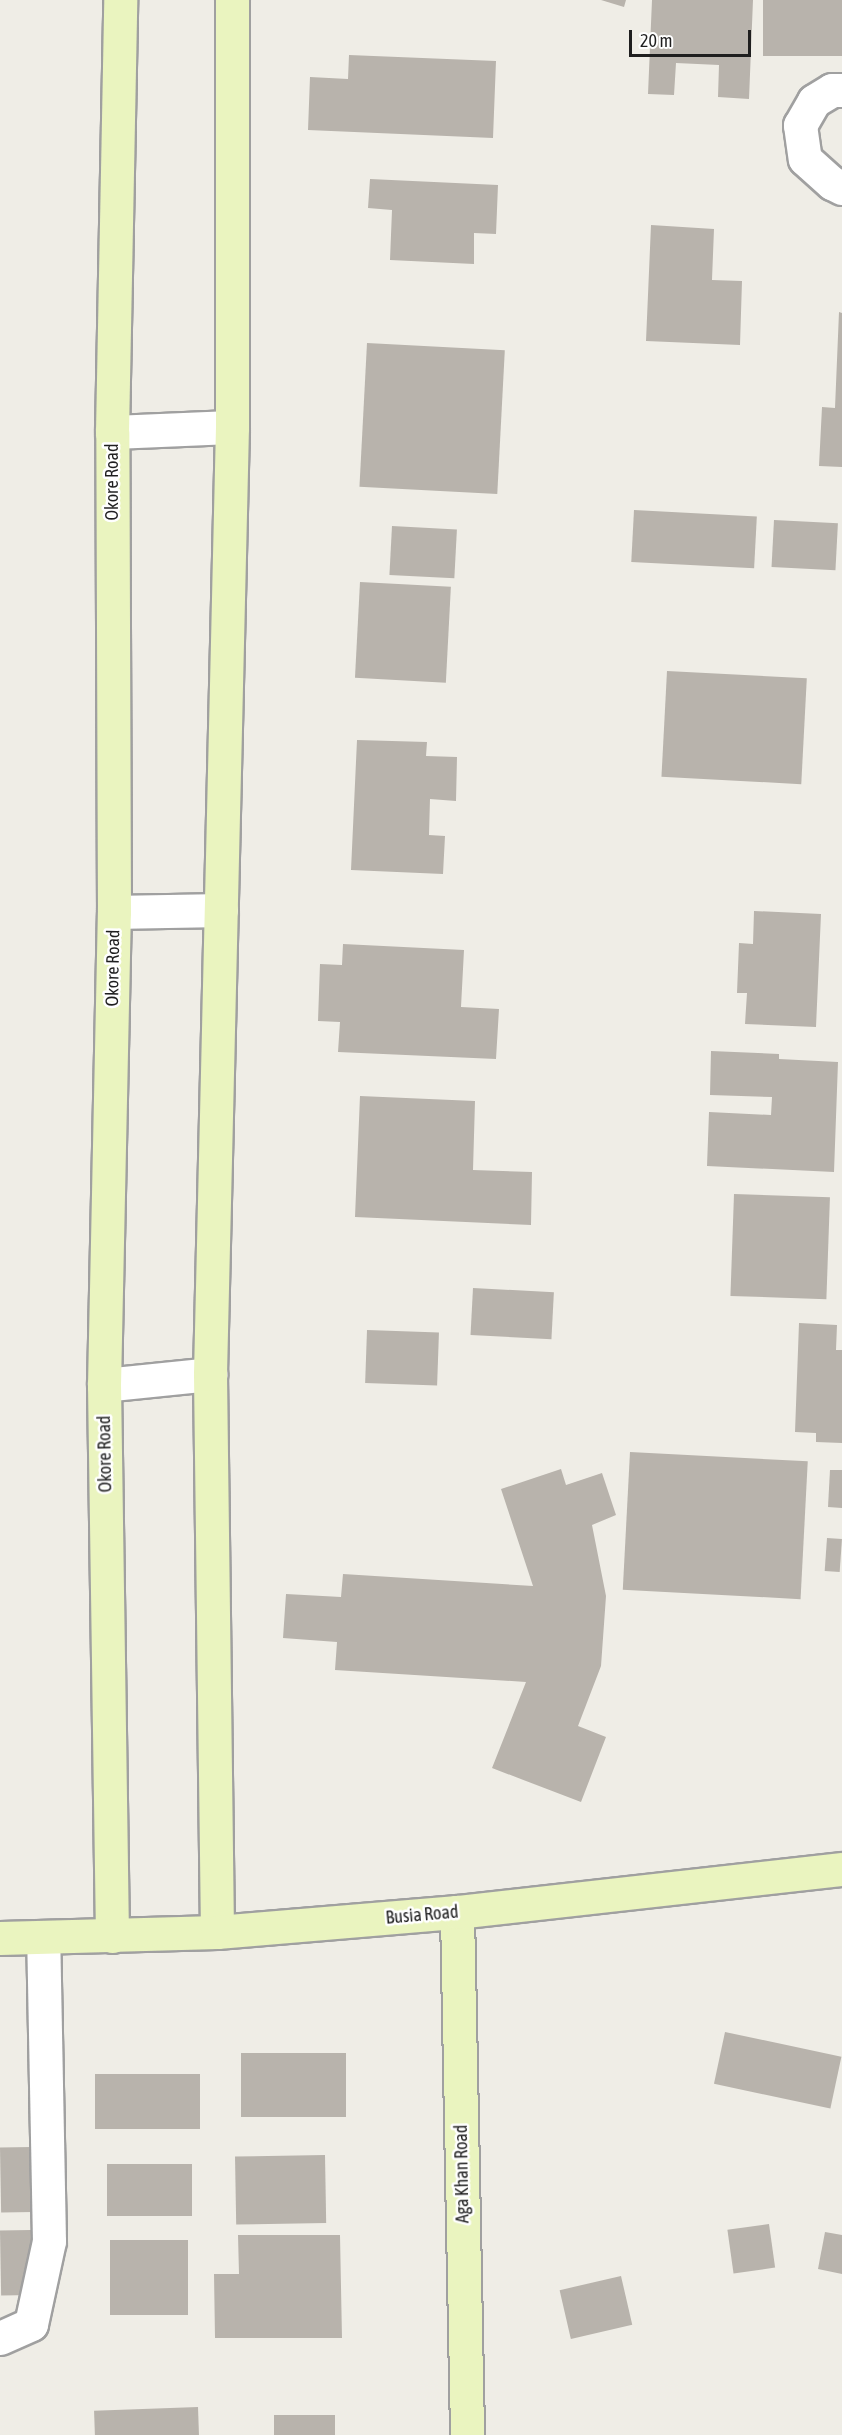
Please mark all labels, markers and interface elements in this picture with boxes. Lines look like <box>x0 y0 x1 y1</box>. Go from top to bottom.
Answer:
scale bar <box>632 18 754 56</box>
text: 20 m <box>640 30 672 51</box>
street label: Okore Road <box>101 444 123 520</box>
street label: Okore Road <box>102 929 124 1007</box>
street label: Okore Road <box>94 1415 116 1493</box>
street label: Busia Road <box>385 1901 459 1929</box>
street label: Aga Khan Road <box>450 2125 474 2223</box>

